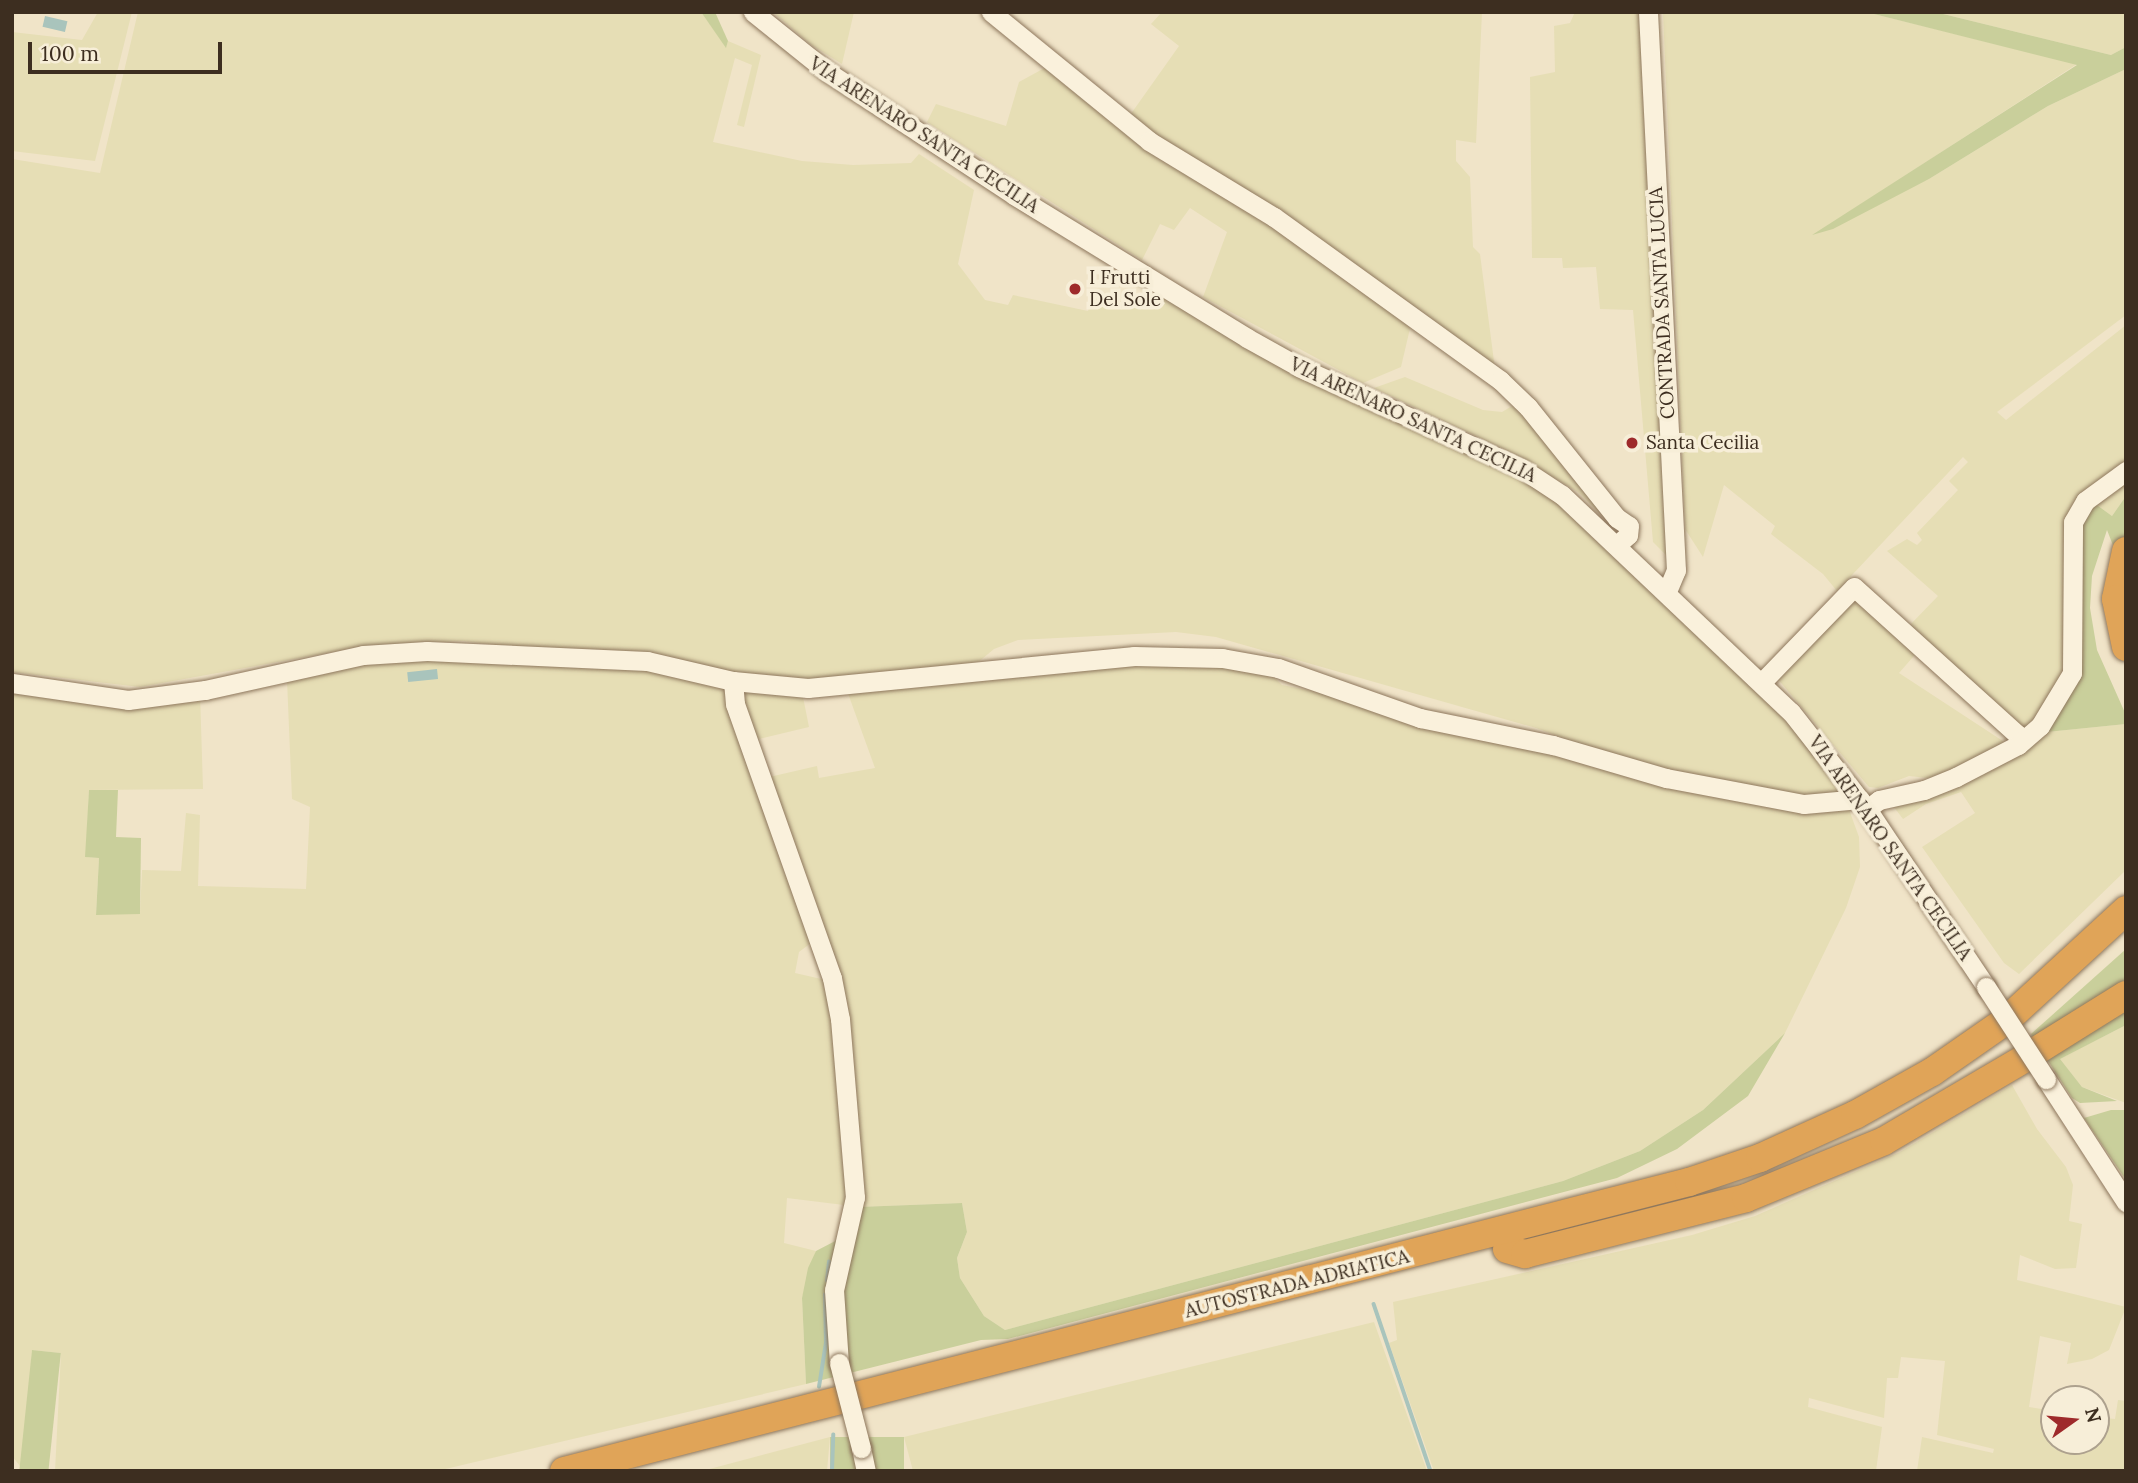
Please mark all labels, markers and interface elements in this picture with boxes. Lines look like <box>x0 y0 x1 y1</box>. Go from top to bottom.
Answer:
scale bar <box>32 28 226 72</box>
text: 100 m <box>41 40 99 67</box>
street label: VIA ARENARO SANTA CECILIA <box>805 52 1043 218</box>
street label: CONTRADA SANTA LUCIA <box>1645 186 1679 420</box>
place label: I Frutti Del Sole <box>1089 267 1161 311</box>
marker: I Frutti Del Sole <box>1067 281 1083 297</box>
street label: VIA ARENARO SANTA CECILIA <box>1286 353 1540 487</box>
place label: Santa Cecilia <box>1646 432 1759 454</box>
marker: Santa Cecilia <box>1624 435 1640 451</box>
street label: VIA ARENARO SANTA CECILIA <box>1803 731 1977 965</box>
street label: AUTOSTRADA ADRIATICA <box>1182 1245 1412 1323</box>
north arrow <box>2040 1385 2110 1455</box>
text: N <box>2080 1405 2107 1425</box>

